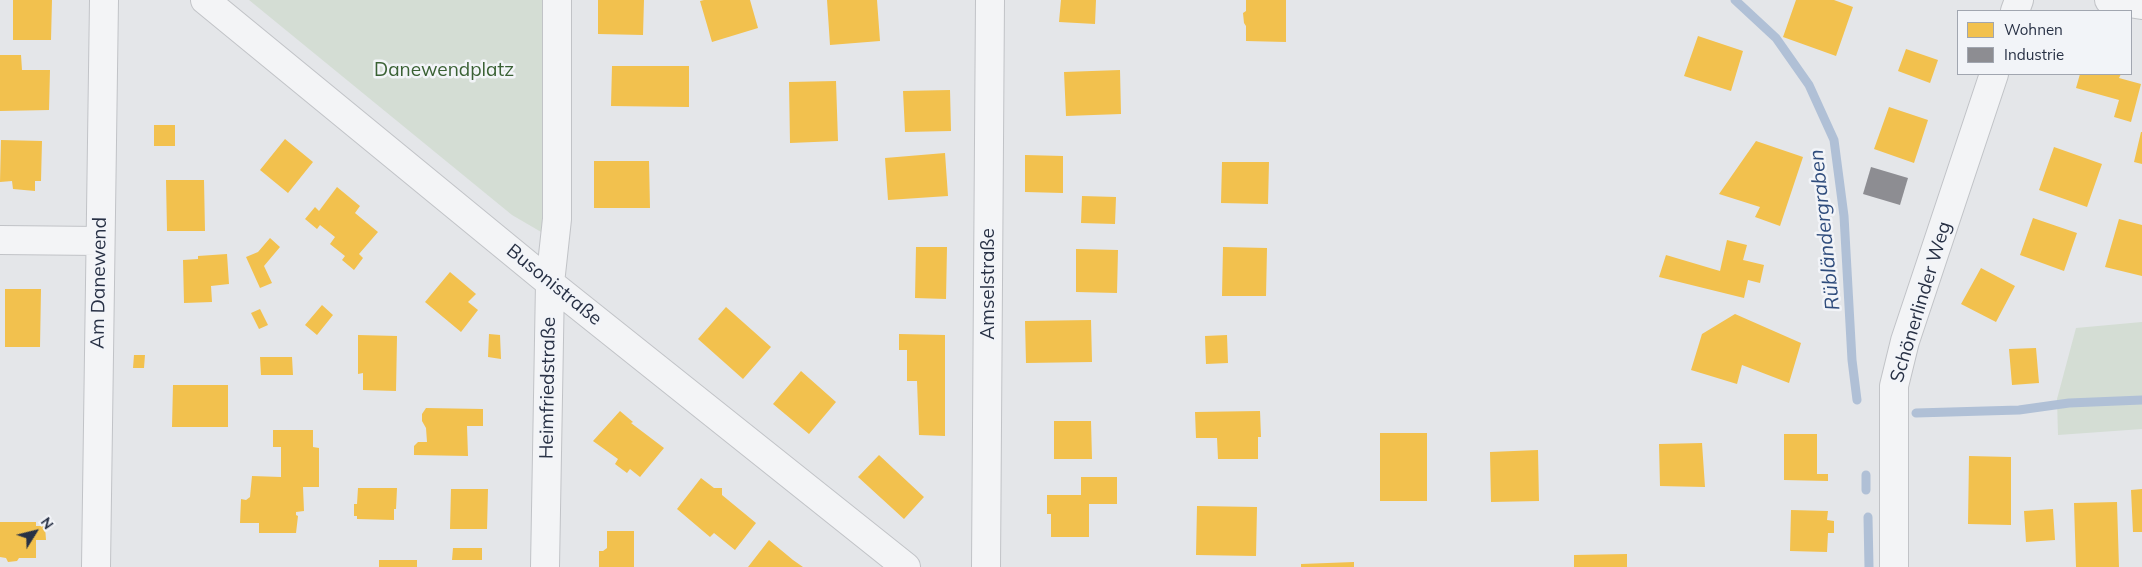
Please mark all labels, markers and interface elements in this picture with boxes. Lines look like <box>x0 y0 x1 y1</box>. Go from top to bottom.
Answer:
legend <box>1957 10 2132 75</box>
text: Wohnen <box>2004 20 2063 39</box>
text: Industrie <box>2004 45 2064 64</box>
park label: Danewendplatz <box>374 59 514 81</box>
water label: Rübländergraben <box>1805 148 1845 312</box>
street label: Am Danewend <box>86 217 112 349</box>
street label: Schönerlinder Weg <box>1886 219 1956 385</box>
street label: Amselstraße <box>977 228 999 340</box>
street label: Busonistraße <box>502 240 606 330</box>
street label: Heimfriedstraße <box>535 317 561 459</box>
north arrow <box>10 507 60 557</box>
text: N <box>37 514 58 533</box>

